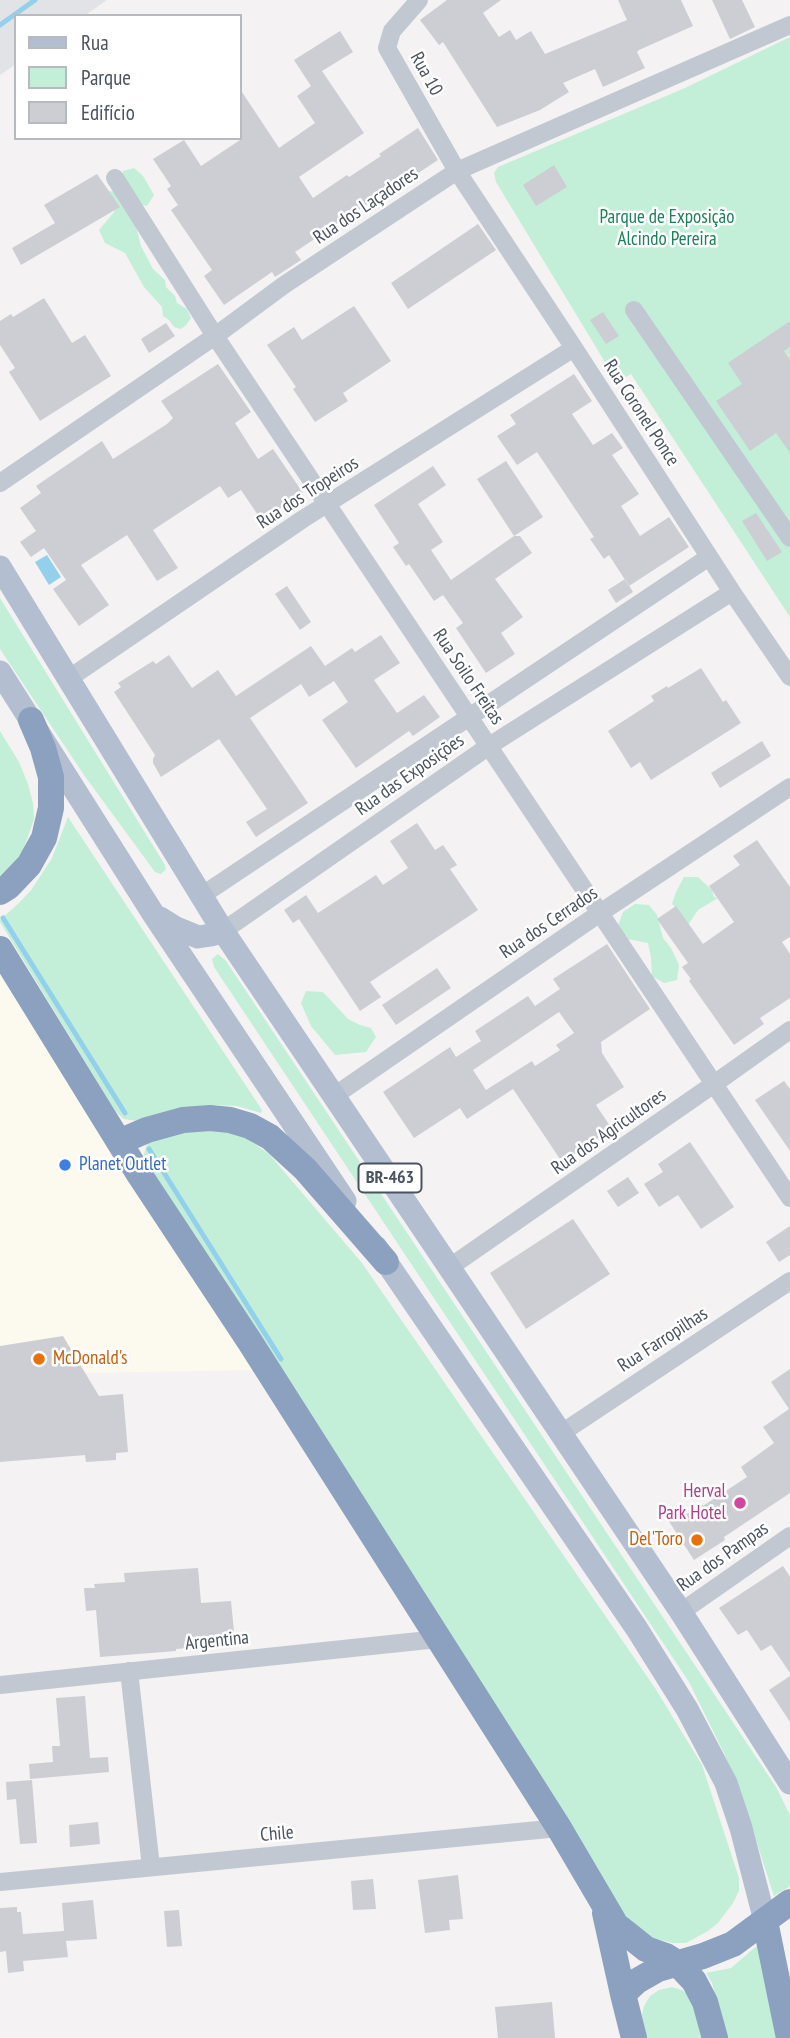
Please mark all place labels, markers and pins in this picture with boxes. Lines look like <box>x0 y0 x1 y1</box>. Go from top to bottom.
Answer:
place label: Planet Outlet <box>79 1154 166 1176</box>
marker: Planet Outlet <box>57 1157 73 1173</box>
place label: McDonald's <box>53 1348 128 1370</box>
marker: McDonald's <box>31 1351 47 1367</box>
place label: Herval Park Hotel <box>658 1481 726 1525</box>
marker: Herval Park Hotel <box>732 1495 748 1511</box>
place label: Del'Toro <box>629 1529 683 1551</box>
marker: Del'Toro <box>689 1532 705 1548</box>

